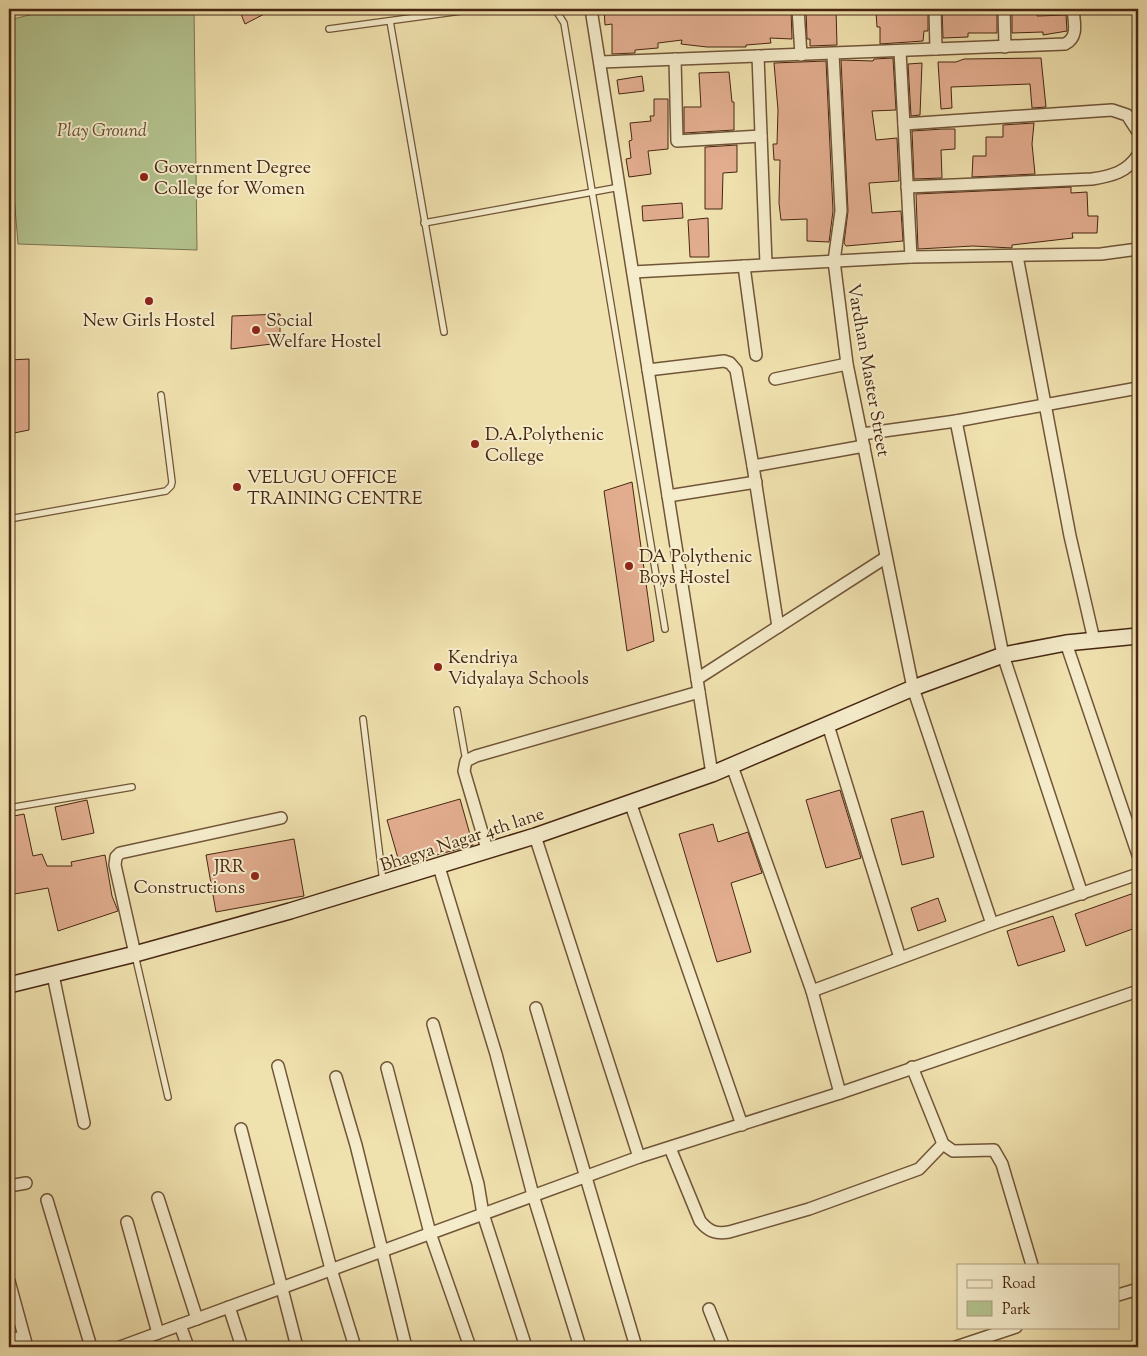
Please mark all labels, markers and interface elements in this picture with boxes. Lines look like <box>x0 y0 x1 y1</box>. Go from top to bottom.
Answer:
park label: Play Ground <box>57 119 147 145</box>
place label: Government Degree College for Women <box>154 156 311 203</box>
marker: Government Degree College for Women <box>138 171 150 183</box>
street label: Vardhan Master Street <box>839 282 895 459</box>
marker: New Girls Hostel <box>143 295 155 307</box>
place label: New Girls Hostel <box>83 309 215 335</box>
place label: Social Welfare Hostel <box>266 309 381 356</box>
marker: Social Welfare Hostel <box>250 324 262 336</box>
place label: D.A.Polythenic College <box>485 423 604 470</box>
marker: D.A.Polythenic College <box>469 438 481 450</box>
place label: VELUGU OFFICE TRAINING CENTRE <box>247 466 423 513</box>
marker: VELUGU OFFICE TRAINING CENTRE <box>231 481 243 493</box>
place label: DA Polythenic Boys Hostel <box>639 545 753 592</box>
marker: DA Polythenic Boys Hostel <box>623 560 635 572</box>
place label: Kendriya Vidyalaya Schools <box>448 646 589 693</box>
marker: Kendriya Vidyalaya Schools <box>432 661 444 673</box>
street label: Bhagya Nagar 4th lane <box>377 802 548 880</box>
place label: JRR Constructions <box>133 855 245 902</box>
marker: JRR Constructions <box>249 870 261 882</box>
legend <box>957 1264 1120 1328</box>
text: Road <box>1002 1274 1036 1295</box>
text: Park <box>1002 1300 1031 1321</box>

